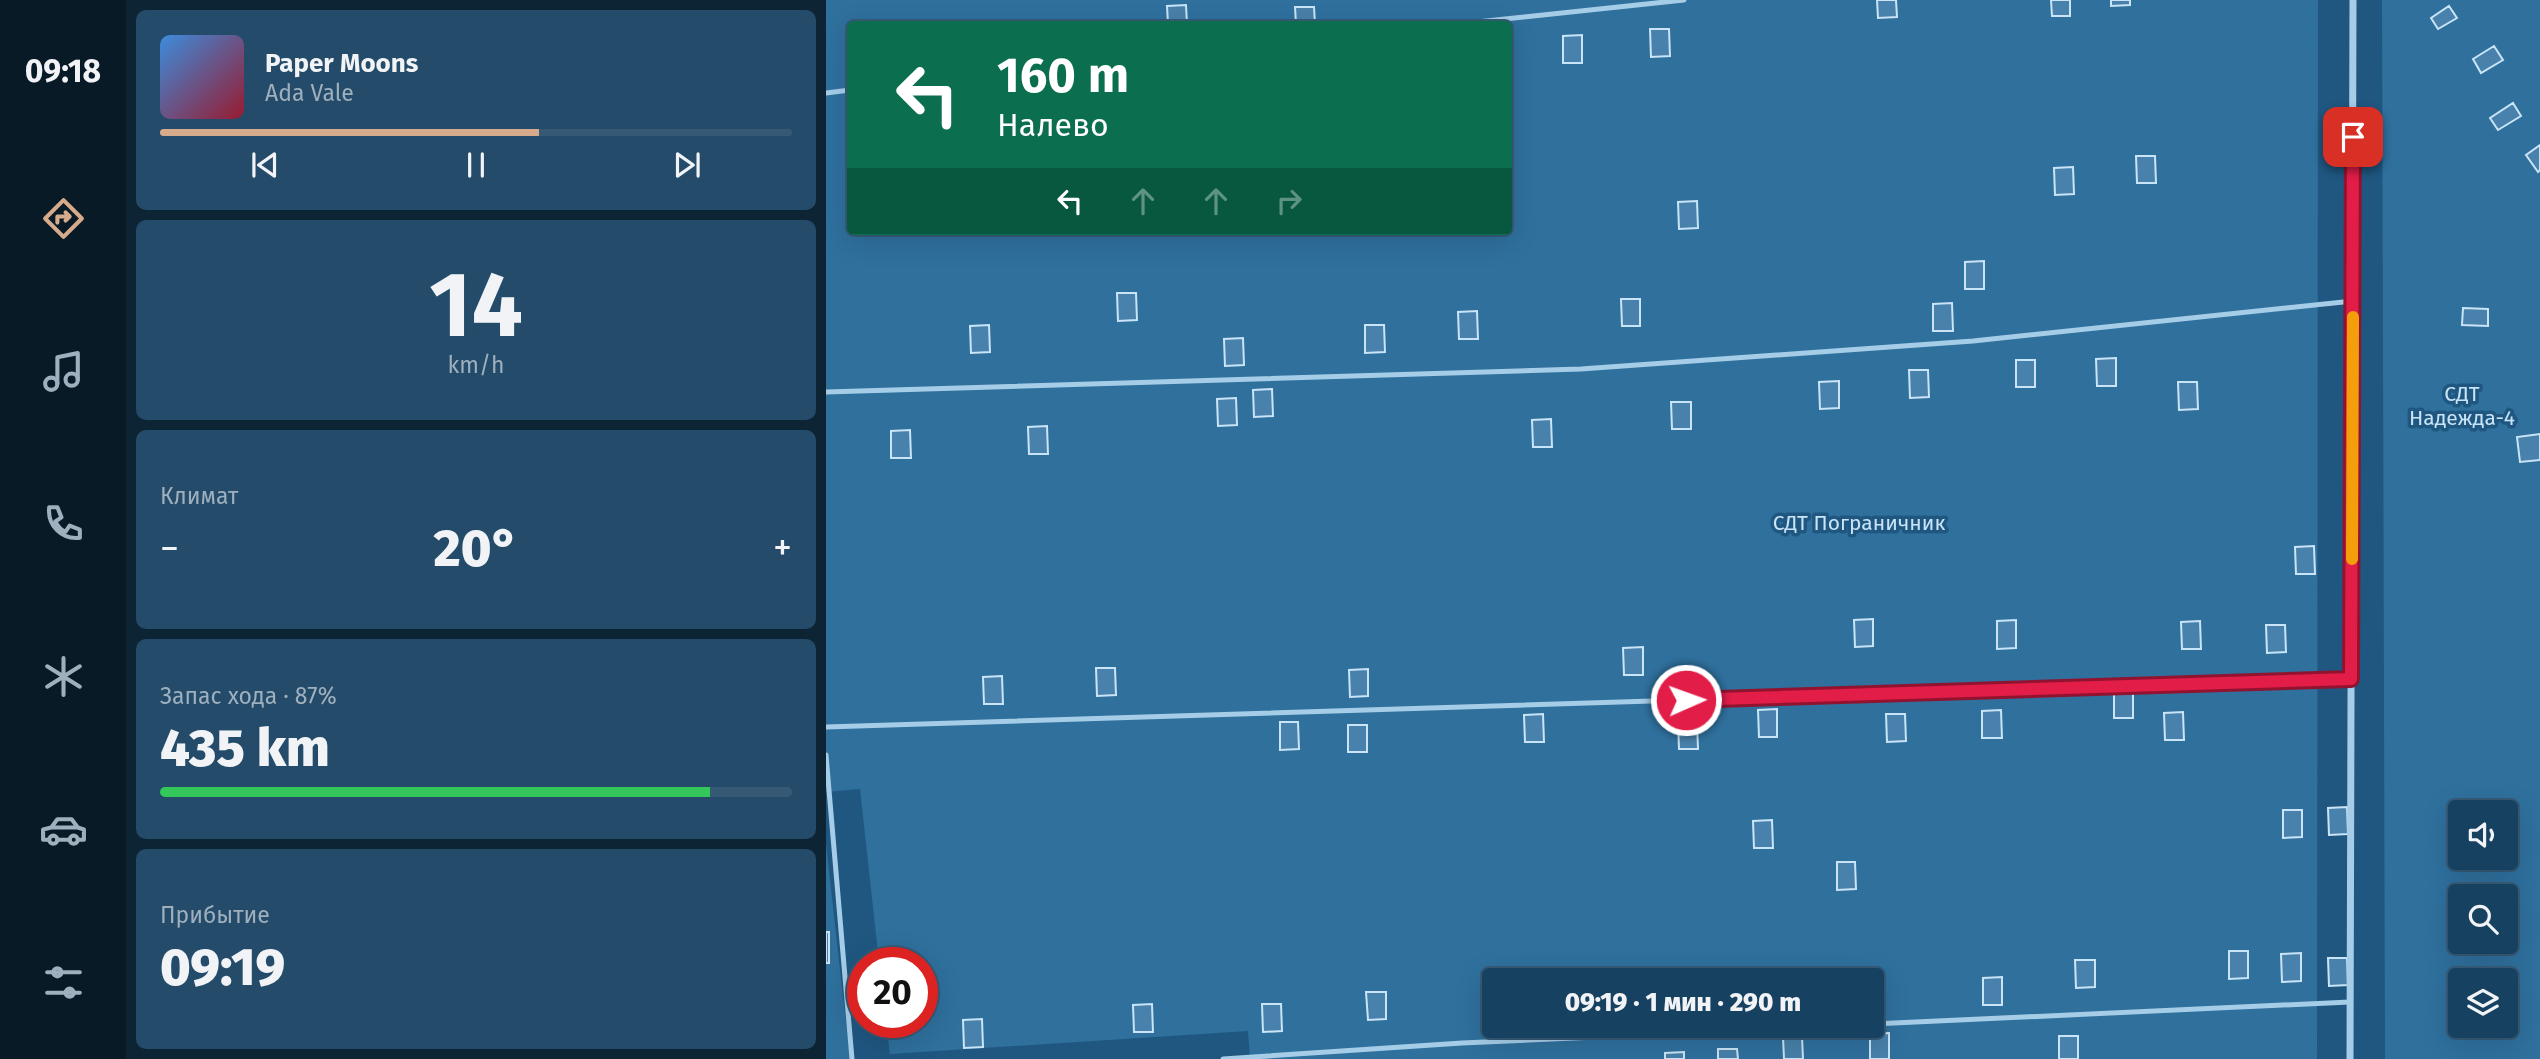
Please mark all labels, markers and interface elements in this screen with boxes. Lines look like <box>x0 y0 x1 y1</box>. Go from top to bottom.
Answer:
text: 160 m <box>997 46 1129 105</box>
text: Paper Moons <box>265 48 418 79</box>
icon: left <box>882 49 973 140</box>
text: 09:18 <box>25 52 101 90</box>
text: Ada Vale <box>265 79 354 107</box>
text: Налево <box>997 106 1109 144</box>
pin <box>2323 107 2383 167</box>
icon: arrive <box>2334 118 2372 156</box>
icon: previous <box>246 146 284 184</box>
icon: pause <box>457 146 495 184</box>
icon: next <box>668 146 706 184</box>
icon: left <box>1051 182 1089 220</box>
icon: ahead <box>1124 182 1162 220</box>
icon: ahead <box>1197 182 1235 220</box>
icon: right <box>1270 182 1308 220</box>
icon: directions <box>39 194 88 243</box>
text: 14 <box>429 251 523 360</box>
icon: music <box>39 347 88 396</box>
text: km/h <box>448 351 504 379</box>
park label: СДТ Надежда-4 <box>2409 381 2515 431</box>
text: Климат <box>160 482 238 510</box>
icon: phone <box>39 499 88 548</box>
park label: СДТ Пограничник <box>1773 510 1945 536</box>
text: 20° <box>433 517 519 580</box>
text: − <box>160 525 179 571</box>
text: + <box>773 525 792 571</box>
icon: climate <box>39 652 88 701</box>
position arrow <box>1649 663 1723 737</box>
text: Запас хода · 87% <box>160 682 337 710</box>
text: 435 km <box>160 717 330 780</box>
map controls <box>2448 800 2518 1038</box>
button: sound <box>2448 800 2518 870</box>
icon: car <box>39 805 88 854</box>
button: search <box>2448 884 2518 954</box>
text: Прибытие <box>160 901 270 929</box>
text: 09:19 <box>160 936 285 999</box>
speed limit sign: 20 <box>847 947 938 1038</box>
icon: filters <box>39 958 88 1007</box>
button: layers <box>2448 968 2518 1038</box>
text: 09:19 · 1 мин · 290 m <box>1565 987 1801 1018</box>

